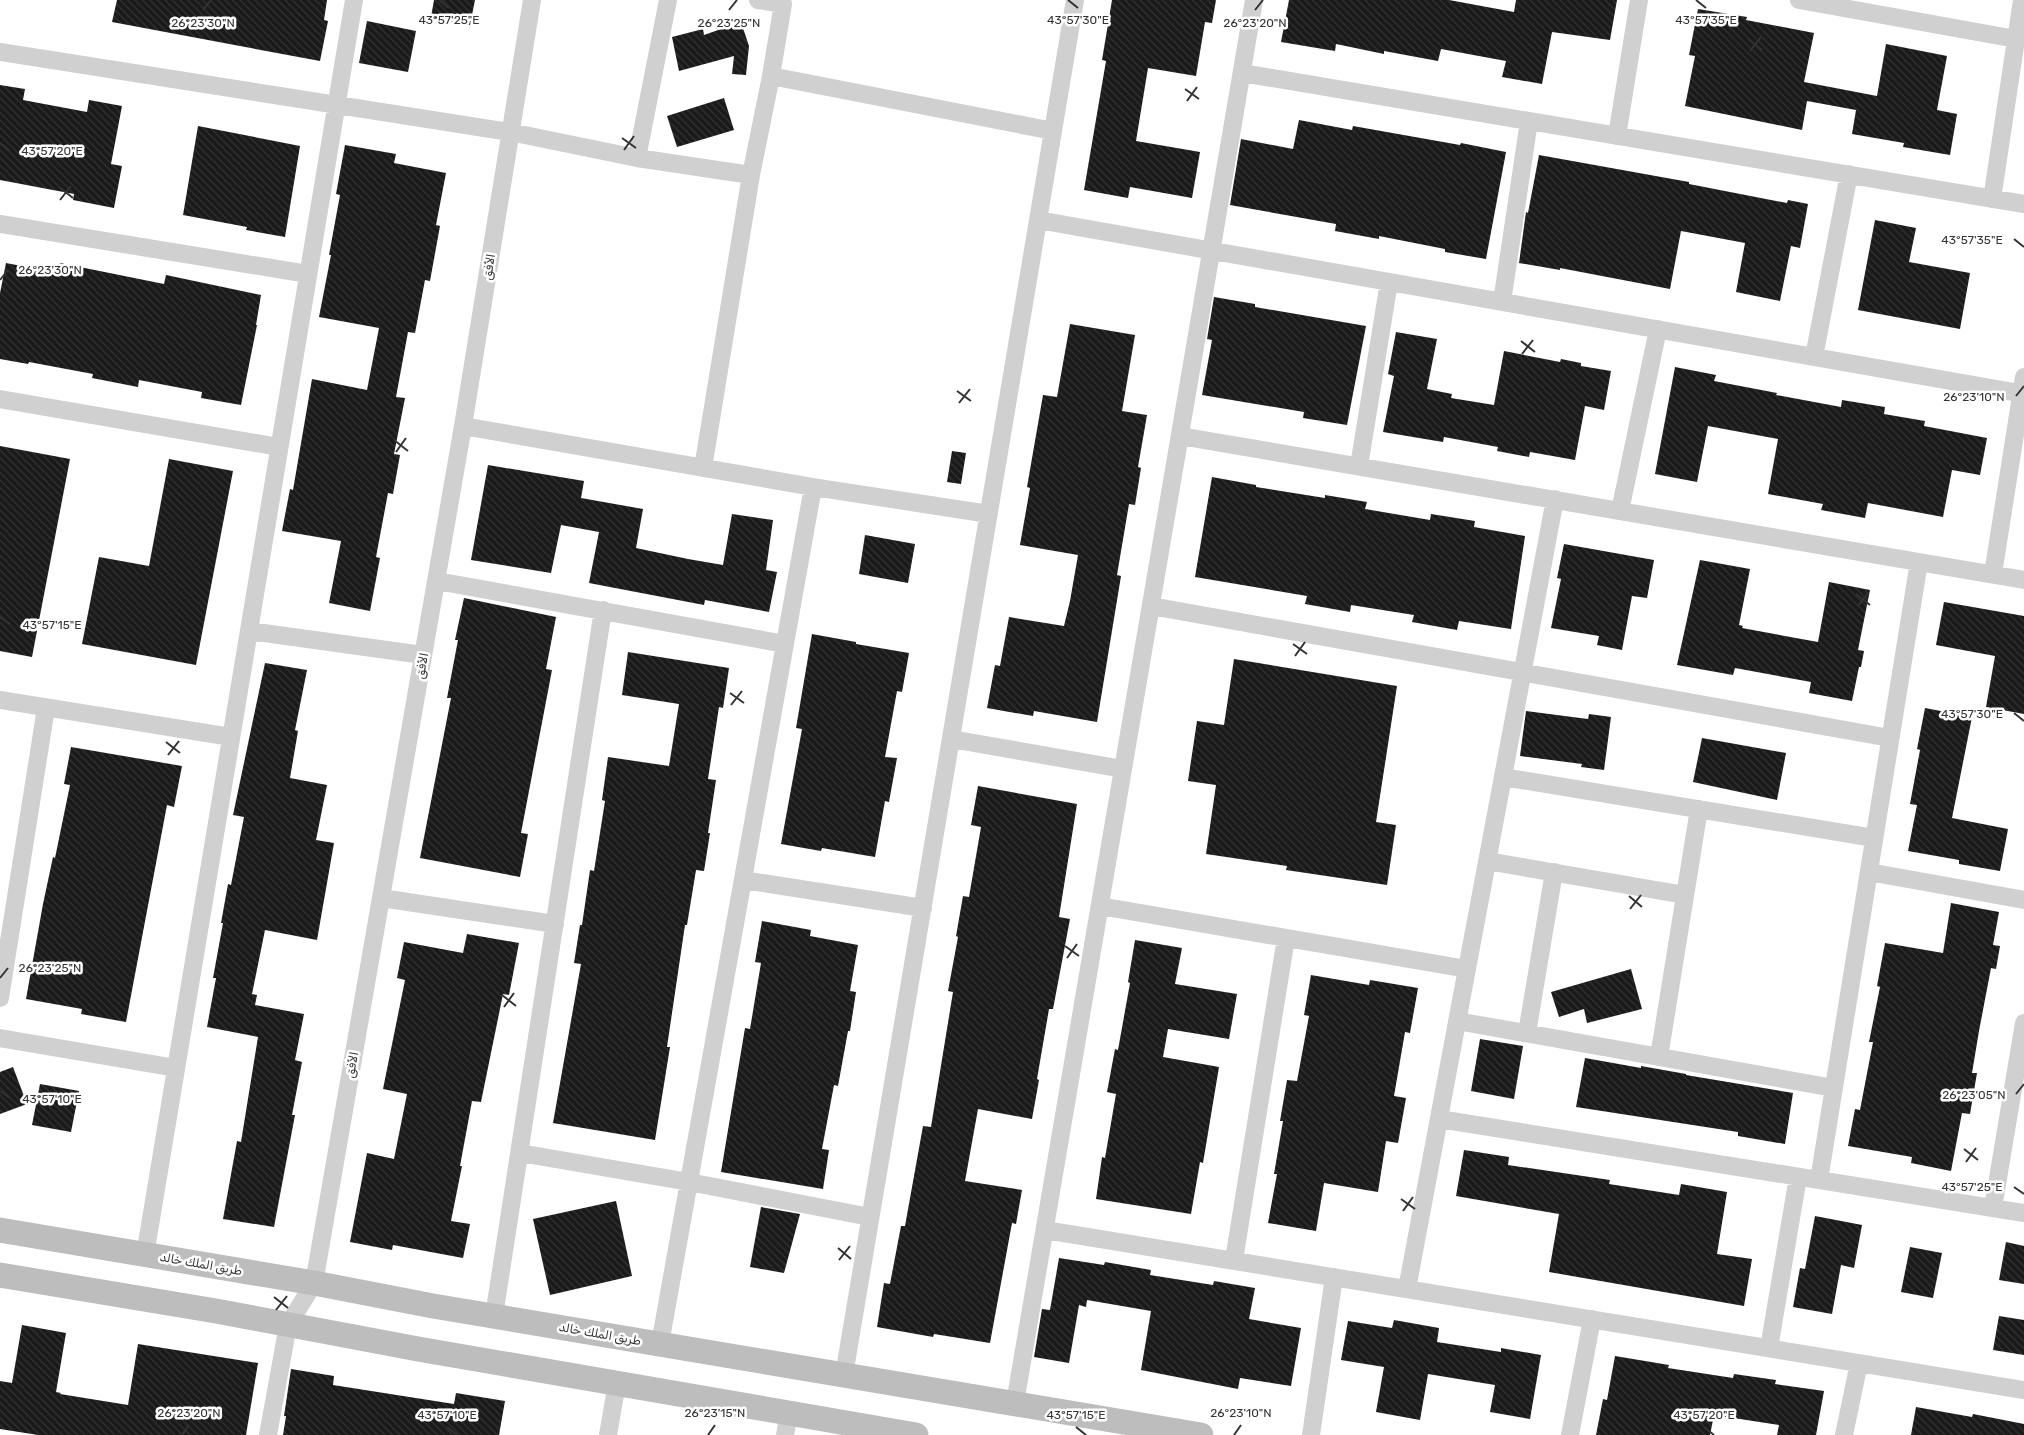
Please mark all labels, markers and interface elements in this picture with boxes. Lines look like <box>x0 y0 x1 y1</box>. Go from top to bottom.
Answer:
text: 43°57'25"E <box>418 13 480 27</box>
text: 43°57'30"E <box>1047 13 1109 27</box>
text: 43°57'35"E <box>1675 13 1737 27</box>
text: 26°23'30"N <box>171 16 235 30</box>
text: 26°23'25"N <box>698 16 760 30</box>
text: 26°23'20"N <box>1223 16 1287 30</box>
text: 43°57'20"E <box>21 144 83 158</box>
text: 43°57'35"E <box>1941 233 2003 247</box>
street label: الأفق <box>480 253 499 281</box>
text: 26°23'30"N <box>18 263 82 277</box>
text: 26°23'10"N <box>1943 390 2005 404</box>
text: 43°57'15"E <box>22 618 82 632</box>
street label: الأفق <box>413 652 432 680</box>
text: 43°57'30"E <box>1941 707 2003 721</box>
text: 26°23'25"N <box>19 961 81 975</box>
street label: الأفق <box>343 1051 362 1079</box>
text: 26°23'05"N <box>1942 1088 2006 1102</box>
text: 43°57'10"E <box>22 1092 82 1106</box>
text: 43°57'25"E <box>1941 1180 2003 1194</box>
street label: طريق الملك خالد <box>159 1250 243 1279</box>
street label: طريق الملك خالد <box>558 1320 642 1349</box>
text: 26°23'20"N <box>157 1406 221 1420</box>
text: 26°23'15"N <box>685 1406 745 1420</box>
text: 26°23'10"N <box>1210 1406 1272 1420</box>
text: 43°57'10"E <box>417 1408 477 1422</box>
text: 43°57'15"E <box>1046 1408 1106 1422</box>
text: 43°57'20"E <box>1673 1408 1735 1422</box>

